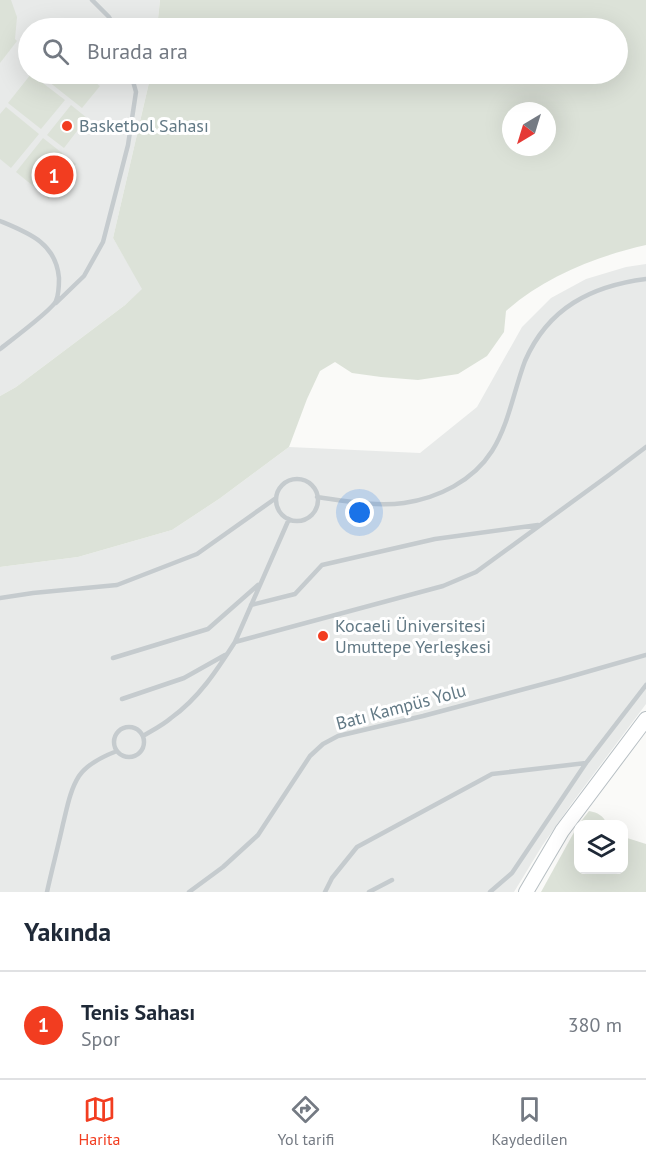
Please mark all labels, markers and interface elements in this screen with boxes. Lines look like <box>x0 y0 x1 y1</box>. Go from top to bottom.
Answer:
search box <box>18 18 628 84</box>
icon: search <box>39 35 72 68</box>
text: Burada ara <box>87 37 188 65</box>
north arrow <box>502 102 556 156</box>
place label: Basketbol Sahası <box>79 114 209 137</box>
marker: Basketbol Sahası <box>60 119 74 133</box>
pin: 1 <box>34 152 74 198</box>
your location <box>345 498 374 527</box>
place label: Kocaeli Üniversitesi Umuttepe Yerleşkesi <box>335 614 491 658</box>
marker: Kocaeli Üniversitesi Umuttepe Yerleşkesi <box>316 629 330 643</box>
street label: Batı Kampüs Yolu <box>333 678 468 735</box>
map controls <box>574 820 628 874</box>
button: layers <box>574 820 628 874</box>
text: Yakında <box>24 915 111 948</box>
text: Tenis Sahası <box>81 998 195 1026</box>
text: 1 <box>38 1012 49 1038</box>
text: 380 m <box>568 1012 622 1038</box>
text: Spor <box>81 1026 120 1052</box>
tab: Harita <box>79 1093 120 1149</box>
tab: Yol tarifi <box>278 1093 334 1149</box>
tab: Kaydedilen <box>492 1093 567 1149</box>

